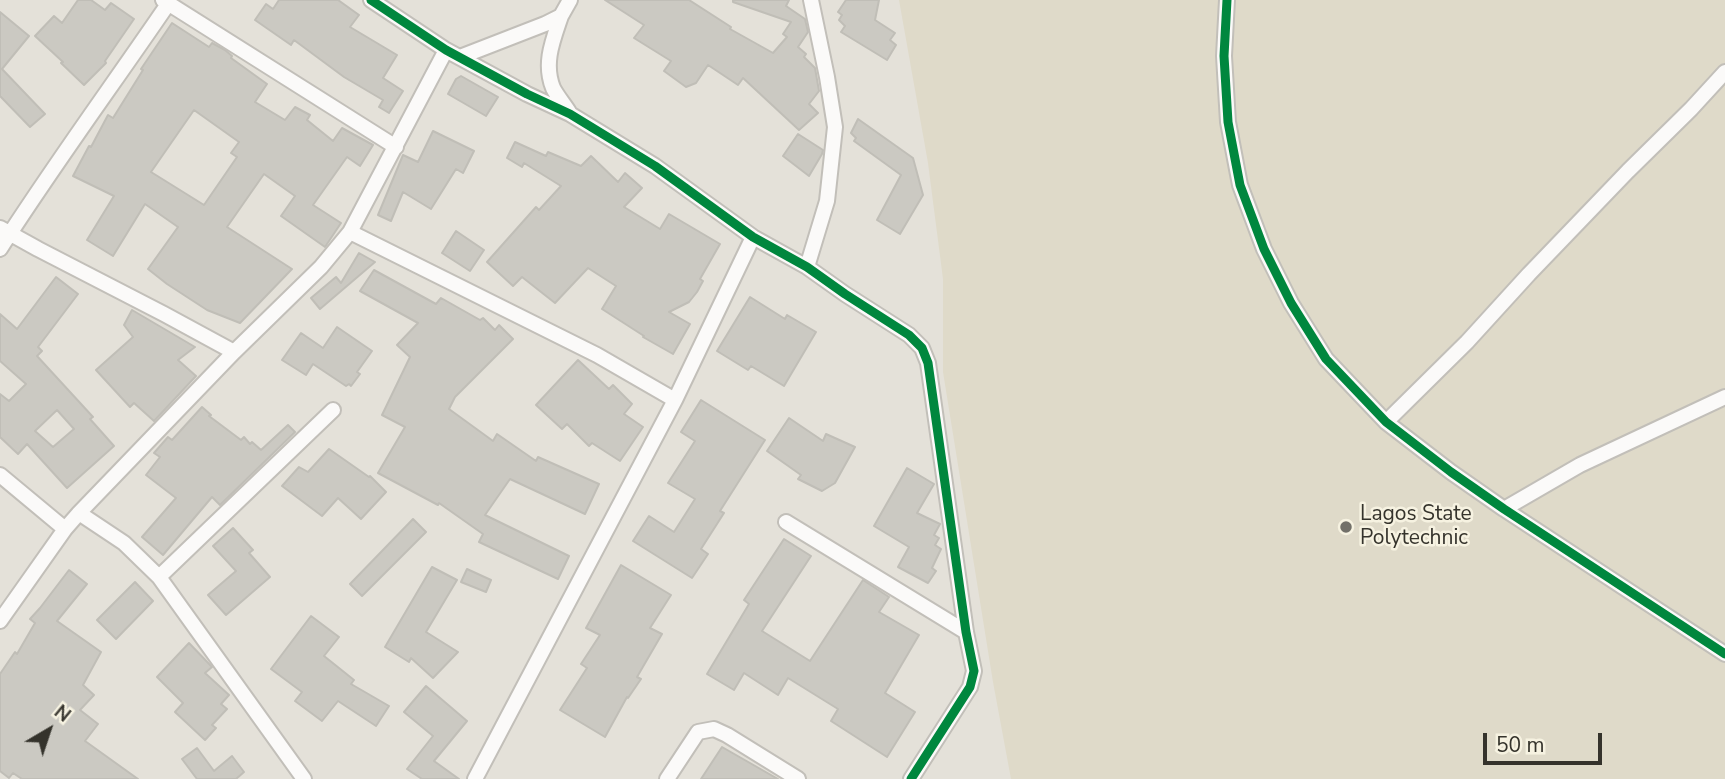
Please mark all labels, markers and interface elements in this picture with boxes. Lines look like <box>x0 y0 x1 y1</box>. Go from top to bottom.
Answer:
place label: Lagos State Polytechnic <box>1360 502 1472 552</box>
marker: Lagos State Polytechnic <box>1338 519 1354 535</box>
north arrow <box>14 695 84 765</box>
text: N <box>49 699 76 728</box>
scale bar <box>1487 720 1606 764</box>
text: 50 m <box>1496 731 1545 759</box>

